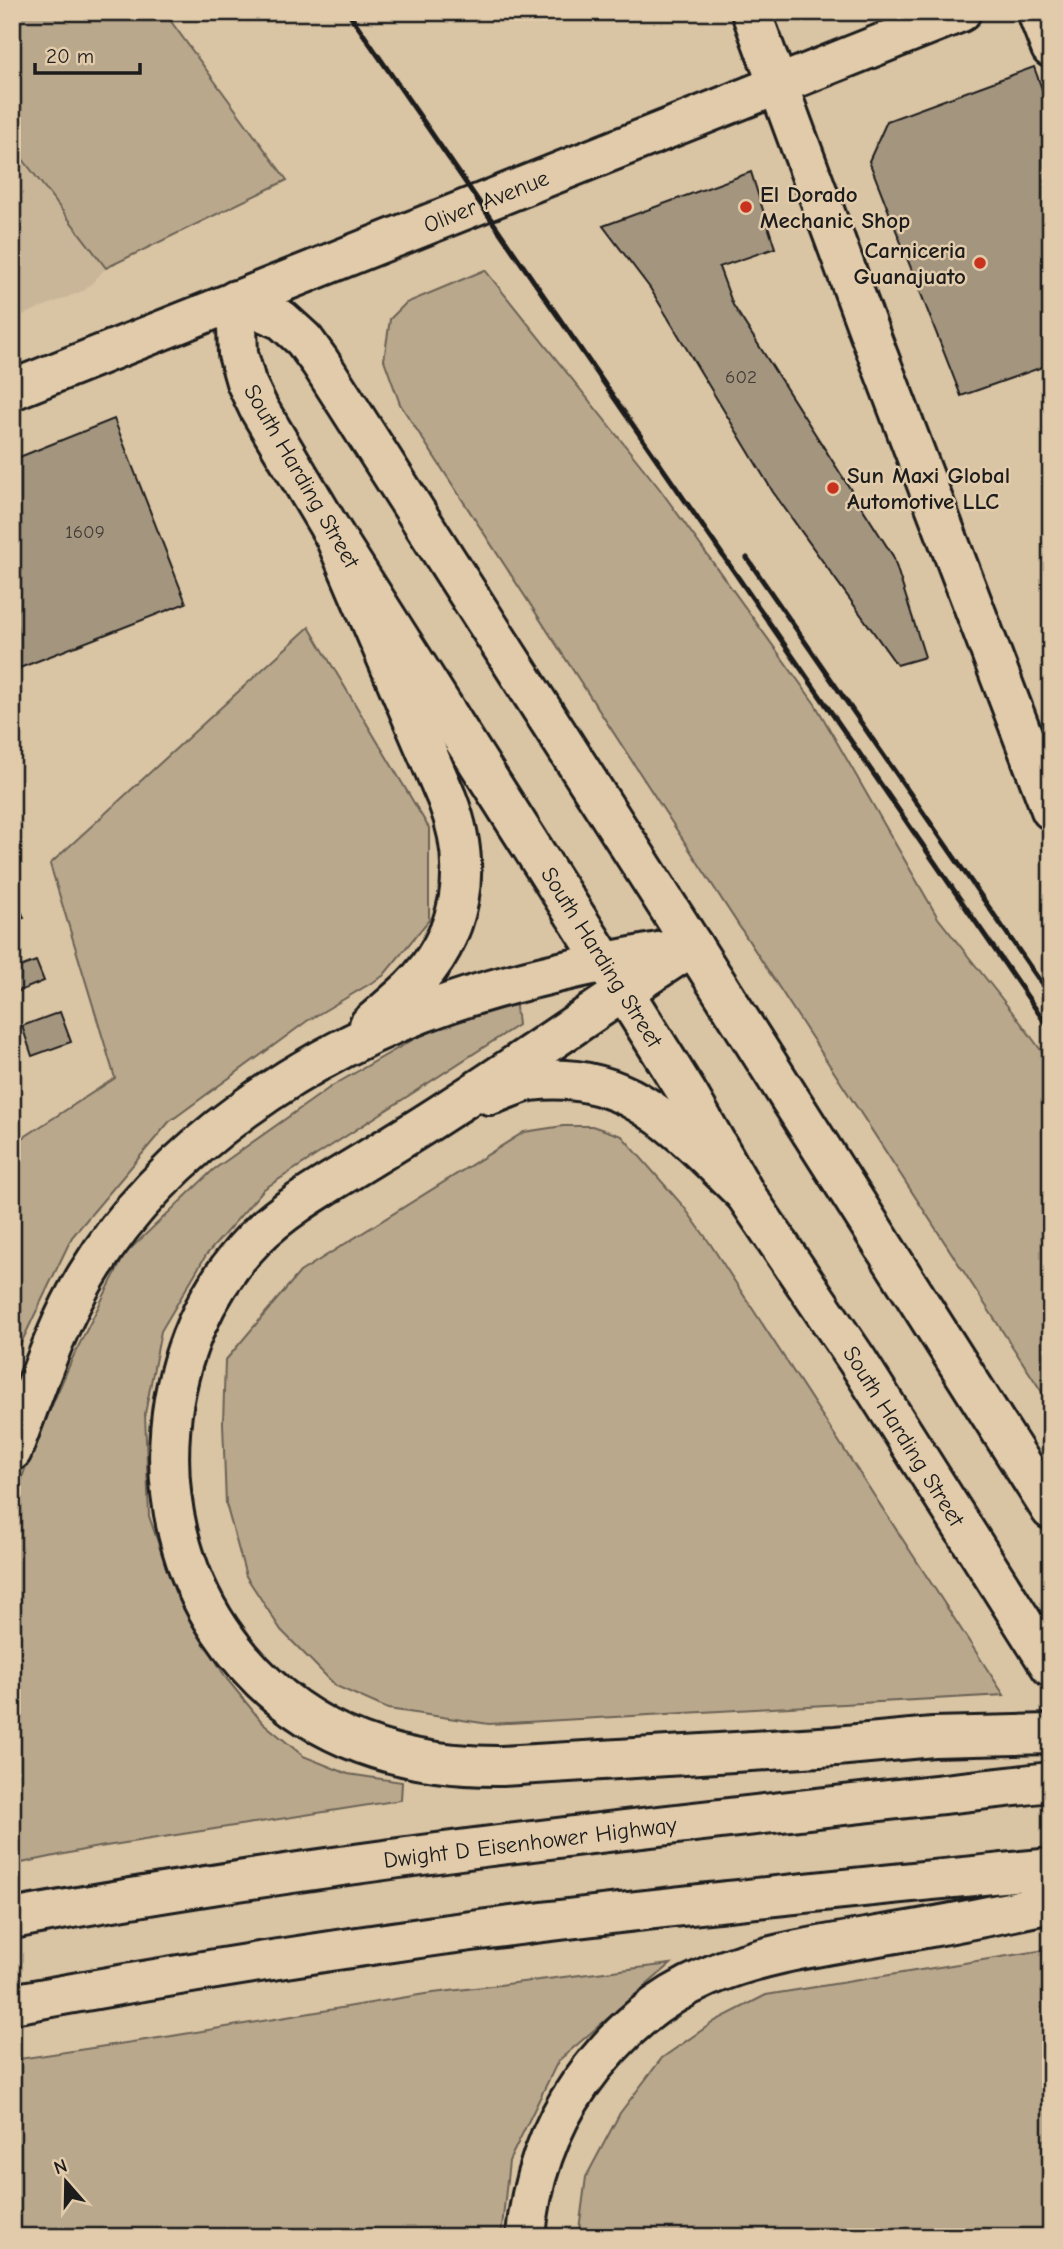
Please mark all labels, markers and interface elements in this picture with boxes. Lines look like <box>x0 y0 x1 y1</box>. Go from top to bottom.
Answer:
scale bar <box>35 32 140 76</box>
text: 20 m <box>46 44 94 68</box>
street label: Oliver Avenue <box>420 164 553 239</box>
place label: El Dorado Mechanic Shop <box>760 181 910 234</box>
marker: El Dorado Mechanic Shop <box>738 199 754 215</box>
place label: Carniceria Guanajuato <box>854 237 966 290</box>
marker: Carniceria Guanajuato <box>972 255 988 271</box>
house number: 602 <box>725 366 757 388</box>
street label: South Harding Street <box>238 380 366 574</box>
place label: Sun Maxi Global Automotive LLC <box>847 462 1010 515</box>
marker: Sun Maxi Global Automotive LLC <box>825 480 841 496</box>
house number: 1609 <box>65 521 105 543</box>
street label: South Harding Street <box>535 862 669 1054</box>
street label: South Harding Street <box>837 1341 971 1533</box>
street label: Dwight D Eisenhower Highway <box>382 1811 679 1874</box>
north arrow <box>32 2148 102 2218</box>
text: N <box>51 2155 70 2179</box>

